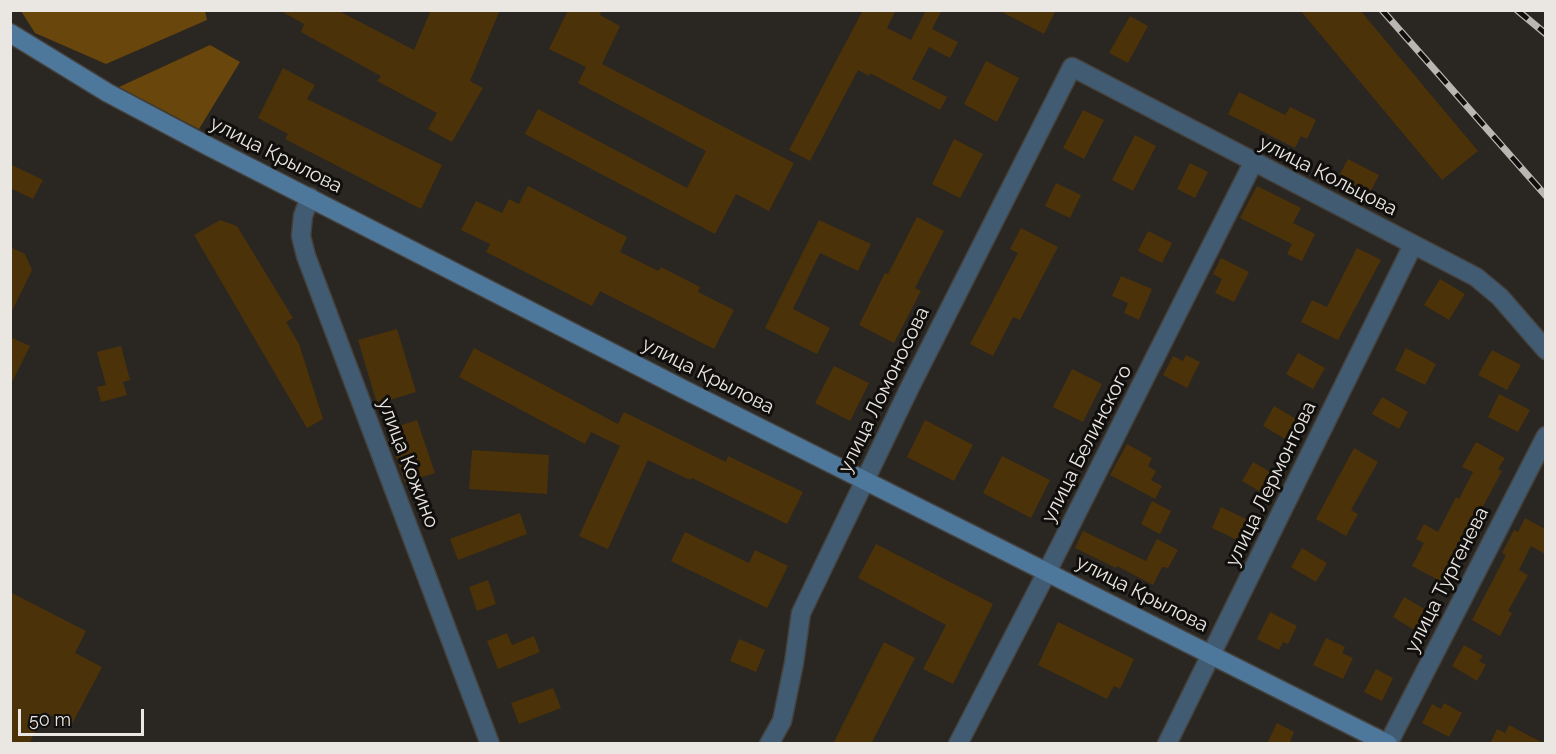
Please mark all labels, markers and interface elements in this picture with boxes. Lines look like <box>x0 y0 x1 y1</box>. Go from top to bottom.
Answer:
street label: улица Крылова <box>206 111 346 199</box>
street label: улица Кольцова <box>1255 131 1401 221</box>
street label: улица Ломоносова <box>833 303 935 477</box>
street label: улица Крылова <box>638 332 778 420</box>
street label: улица Белинского <box>1037 361 1137 527</box>
street label: улица Кожино <box>372 395 444 531</box>
street label: улица Лермонтова <box>1221 397 1321 571</box>
street label: улица Тургенева <box>1400 503 1494 657</box>
street label: улица Крылова <box>1072 550 1212 638</box>
scale bar <box>21 697 147 735</box>
text: 50 m <box>29 709 71 730</box>

